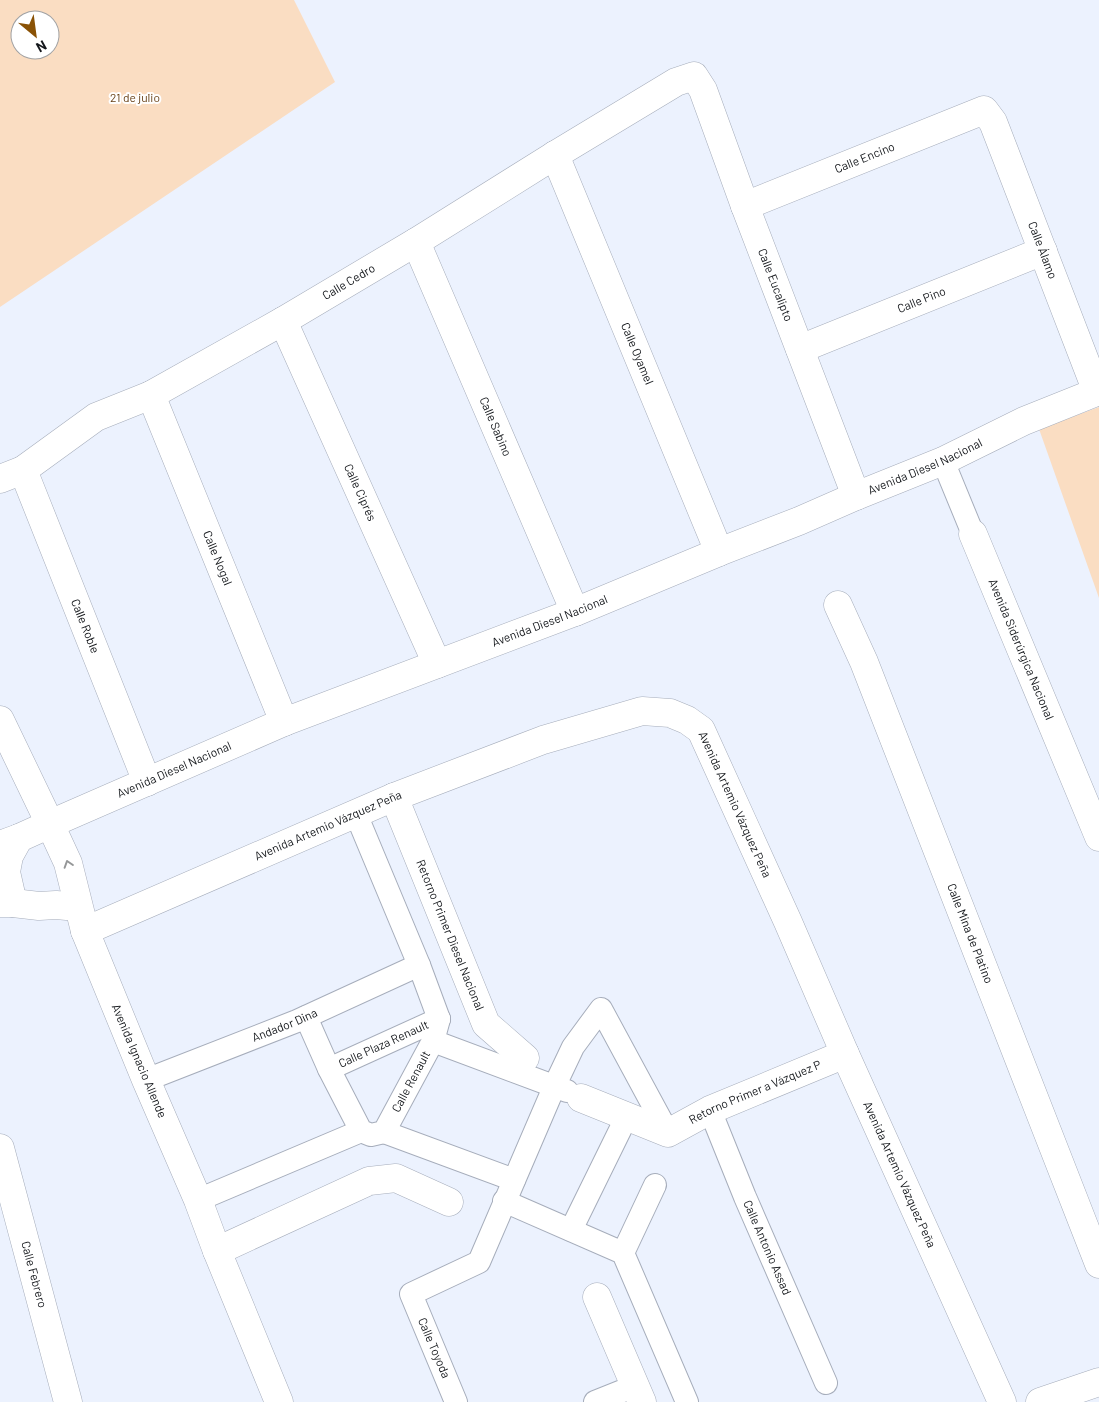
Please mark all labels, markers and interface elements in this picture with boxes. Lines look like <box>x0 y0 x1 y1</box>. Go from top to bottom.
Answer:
north arrow <box>10 10 60 60</box>
text: N <box>33 37 50 56</box>
park label: 21 de julio <box>110 90 160 104</box>
street label: Calle Encino <box>832 139 896 175</box>
street label: Calle Álamo <box>1026 219 1061 281</box>
street label: Calle Eucalipto <box>756 246 796 323</box>
street label: Calle Cedro <box>319 260 377 302</box>
street label: Calle Pino <box>895 283 947 315</box>
street label: Calle Oyamel <box>619 320 657 386</box>
street label: Calle Sabino <box>477 394 515 458</box>
street label: Avenida Diesel Nacional <box>866 435 984 497</box>
street label: Calle Ciprés <box>342 461 380 523</box>
street label: Calle Nogal <box>201 528 236 587</box>
street label: Avenida Siderúrgica Nacional <box>986 576 1057 722</box>
street label: Avenida Diesel Nacional <box>489 591 609 649</box>
street label: Calle Roble <box>69 597 103 655</box>
street label: Avenida Artemio Vázquez Peña <box>697 729 775 879</box>
street label: Avenida Diesel Nacional <box>115 738 233 800</box>
street label: Avenida Artemio Vázquez Peña <box>252 787 403 863</box>
street label: Retorno Primer Diesel Nacional <box>414 857 488 1012</box>
one-way arrow <box>63 861 73 869</box>
street label: Calle Mina de Platino <box>945 881 997 985</box>
street label: Avenida Ignacio Allende <box>110 1002 170 1120</box>
street label: Andador Dina <box>250 1005 319 1044</box>
street label: Calle Plaza Renault <box>336 1017 430 1070</box>
street label: Calle Renault <box>388 1048 432 1114</box>
street label: Retorno Primer a Vázquez P <box>686 1057 823 1126</box>
street label: Avenida Artemio Vázquez Peña <box>861 1099 939 1250</box>
street label: Calle Antonio Assad <box>741 1198 795 1297</box>
street label: Calle Febrero <box>19 1239 50 1309</box>
street label: Calle Toyoda <box>416 1315 454 1380</box>

